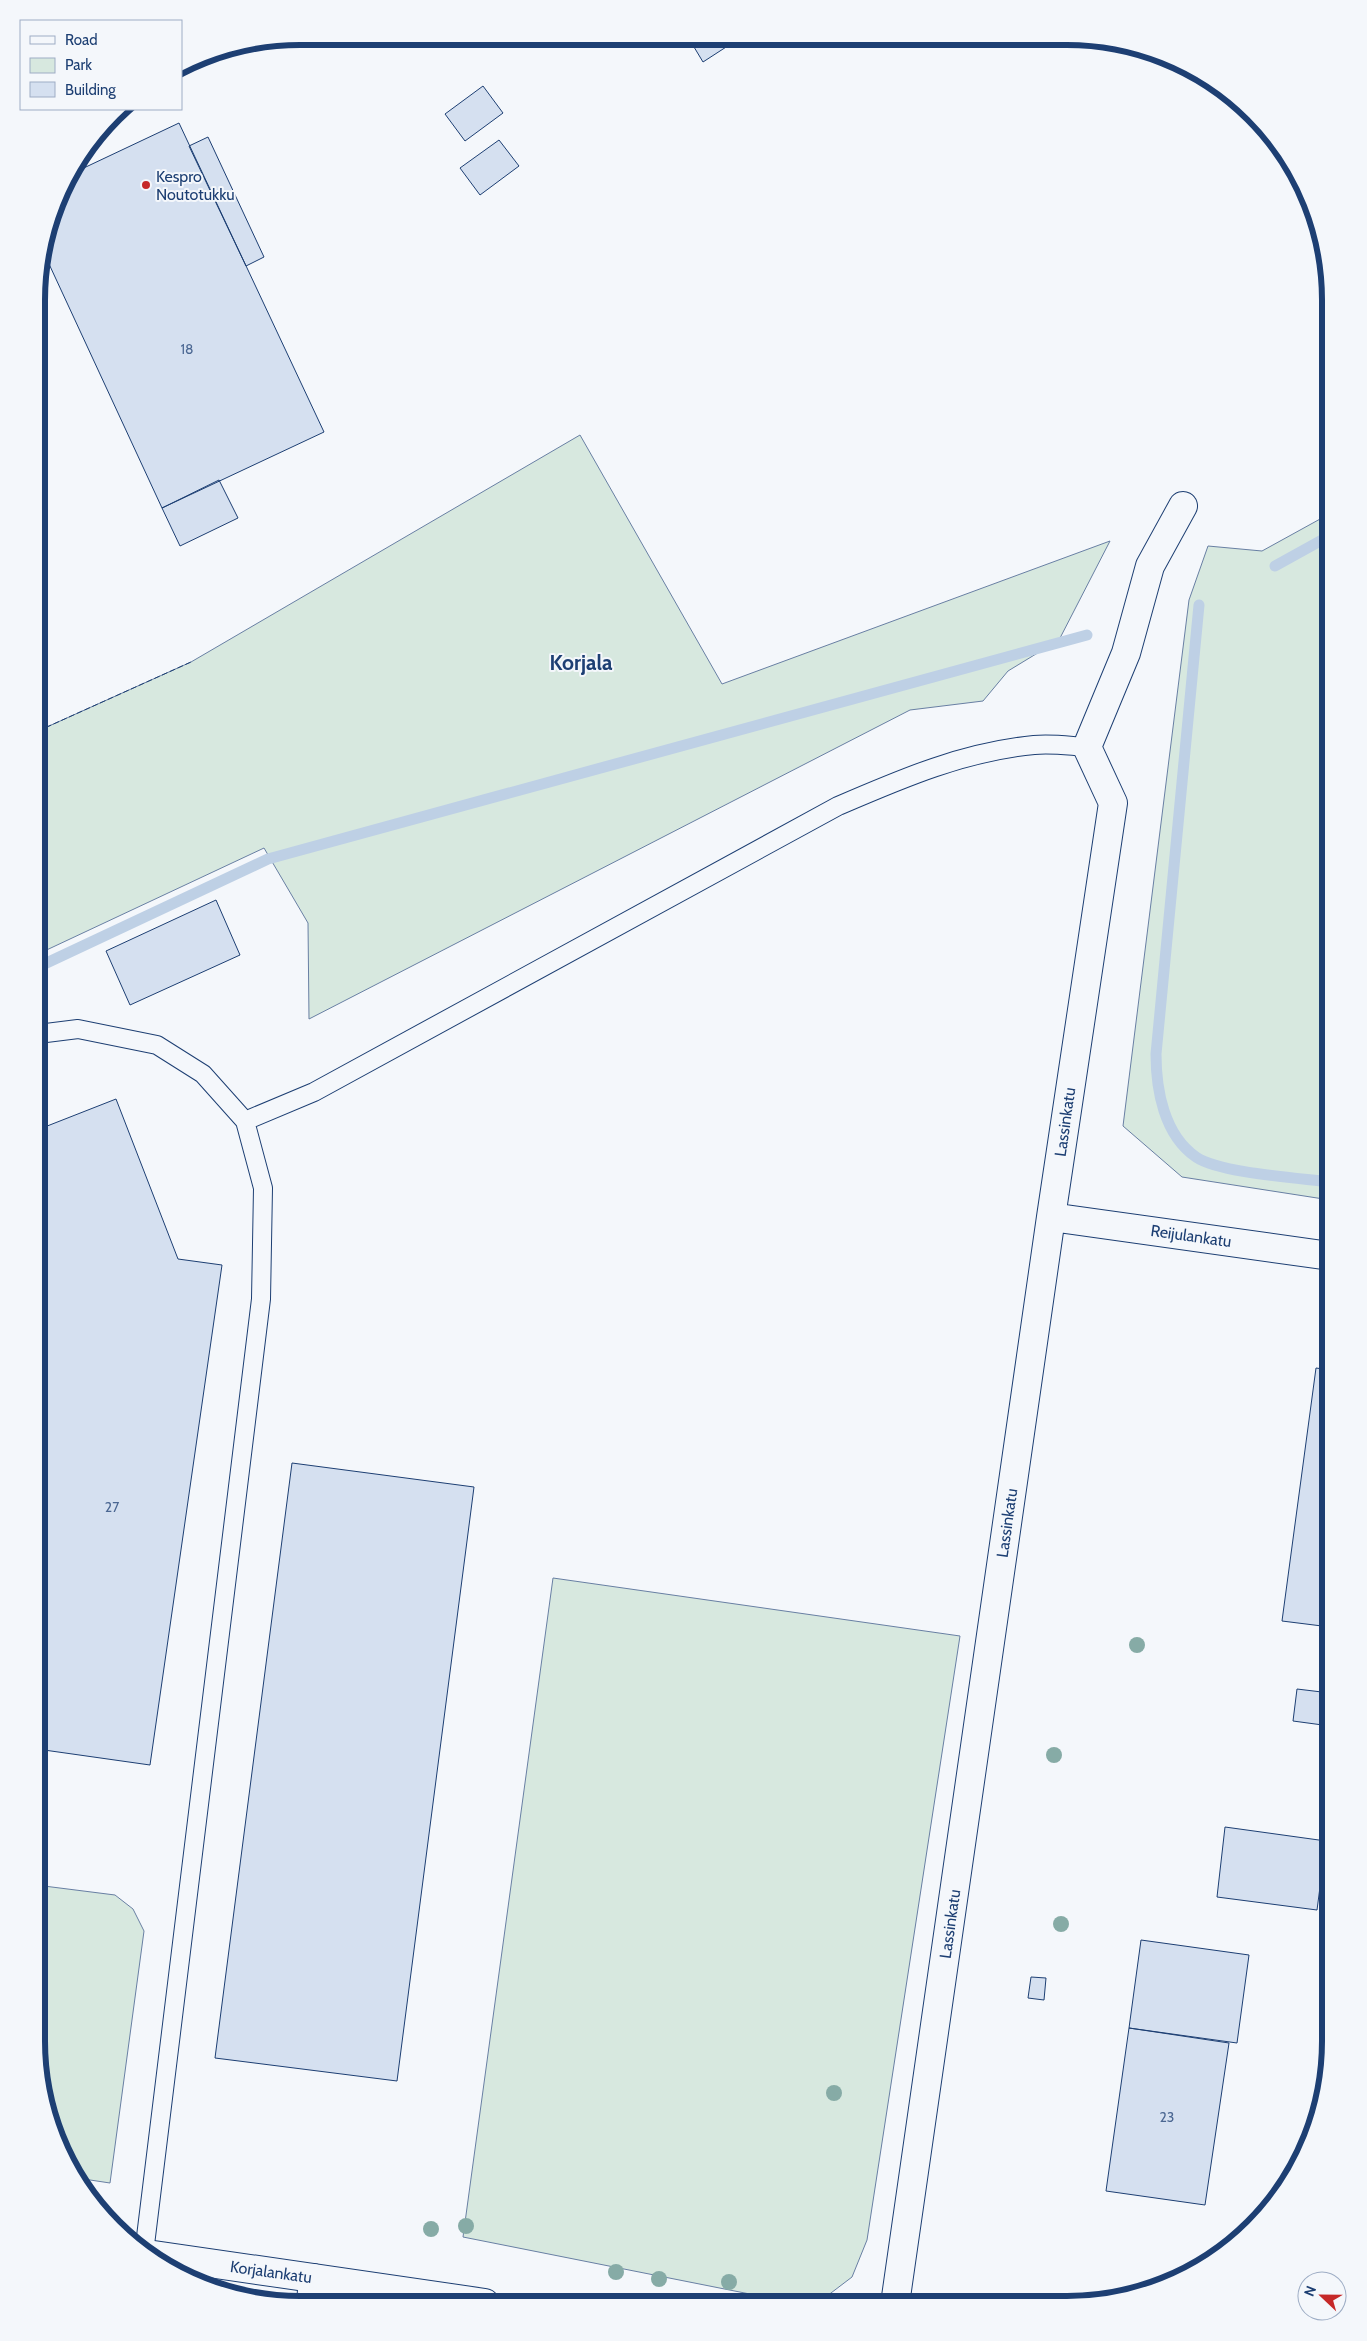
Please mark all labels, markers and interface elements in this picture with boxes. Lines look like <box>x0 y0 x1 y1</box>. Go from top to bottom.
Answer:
legend <box>20 20 182 110</box>
text: Road <box>65 31 98 49</box>
text: Park <box>65 56 92 74</box>
text: Building <box>65 81 116 99</box>
place label: Kespro Noutotukku <box>156 167 235 204</box>
marker: Kespro Noutotukku <box>140 179 152 191</box>
house number: 18 <box>180 340 194 358</box>
district label: Korjala <box>550 650 613 675</box>
street label: Lassinkatu <box>1051 1086 1079 1158</box>
street label: Reijulankatu <box>1149 1221 1233 1251</box>
street label: Lassinkatu <box>993 1487 1021 1559</box>
house number: 27 <box>105 1498 119 1516</box>
street label: Lassinkatu <box>936 1888 964 1960</box>
house number: 23 <box>1160 2108 1174 2126</box>
street label: Korjalankatu <box>229 2257 313 2287</box>
north arrow <box>1297 2271 1347 2321</box>
text: N <box>1300 2283 1320 2299</box>

